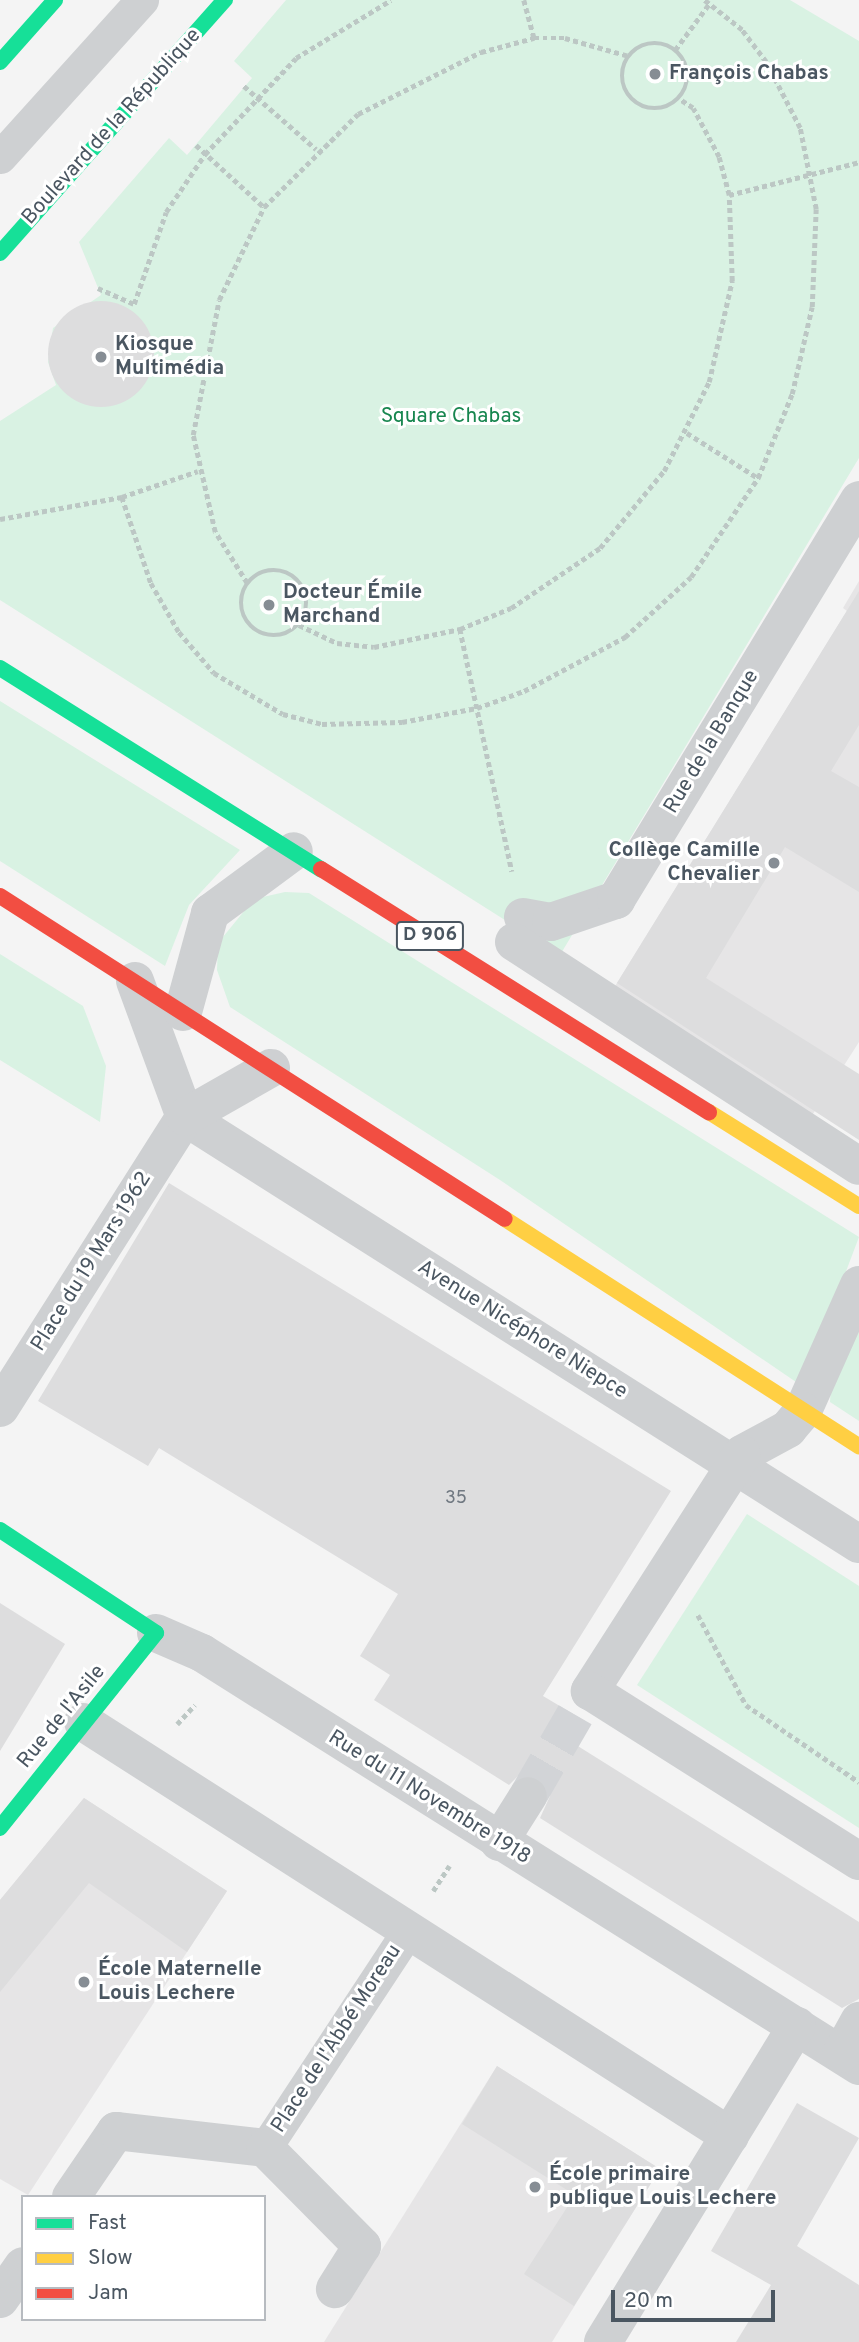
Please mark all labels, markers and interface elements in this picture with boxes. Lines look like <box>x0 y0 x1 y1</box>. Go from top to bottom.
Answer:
street label: Boulevard de la République <box>17 24 207 230</box>
place label: François Chabas <box>669 61 829 87</box>
marker: François Chabas <box>647 66 663 82</box>
place label: Kiosque Multimédia <box>115 332 224 382</box>
marker: Kiosque Multimédia <box>93 349 109 365</box>
park label: Square Chabas <box>381 404 521 430</box>
place label: Docteur Émile Marchand <box>283 580 422 630</box>
marker: Docteur Émile Marchand <box>261 597 277 613</box>
street label: Rue de la Banque <box>659 665 765 819</box>
place label: Collège Camille Chevalier <box>608 838 760 888</box>
marker: Collège Camille Chevalier <box>766 855 782 871</box>
road number: D 906 <box>395 920 465 952</box>
street label: Place du 19 Mars 1962 <box>26 1168 158 1356</box>
street label: Avenue Nicéphore Niepce <box>412 1255 632 1405</box>
house number: 35 <box>445 1488 467 1510</box>
street label: Rue de l'Asile <box>13 1660 111 1774</box>
street label: Rue du 11 Novembre 1918 <box>323 1725 535 1871</box>
street label: Place de l'Abbé Moreau <box>267 1940 407 2138</box>
place label: École Maternelle Louis Lechere <box>98 1957 262 2007</box>
marker: École Maternelle Louis Lechere <box>76 1974 92 1990</box>
place label: École primaire publique Louis Lechere <box>549 2162 776 2212</box>
marker: École primaire publique Louis Lechere <box>527 2179 543 2195</box>
legend <box>21 2195 266 2321</box>
text: Fast <box>88 2210 127 2237</box>
text: Slow <box>88 2245 133 2272</box>
scale bar <box>614 2276 778 2320</box>
text: Jam <box>88 2280 129 2307</box>
text: 20 m <box>624 2288 673 2315</box>

